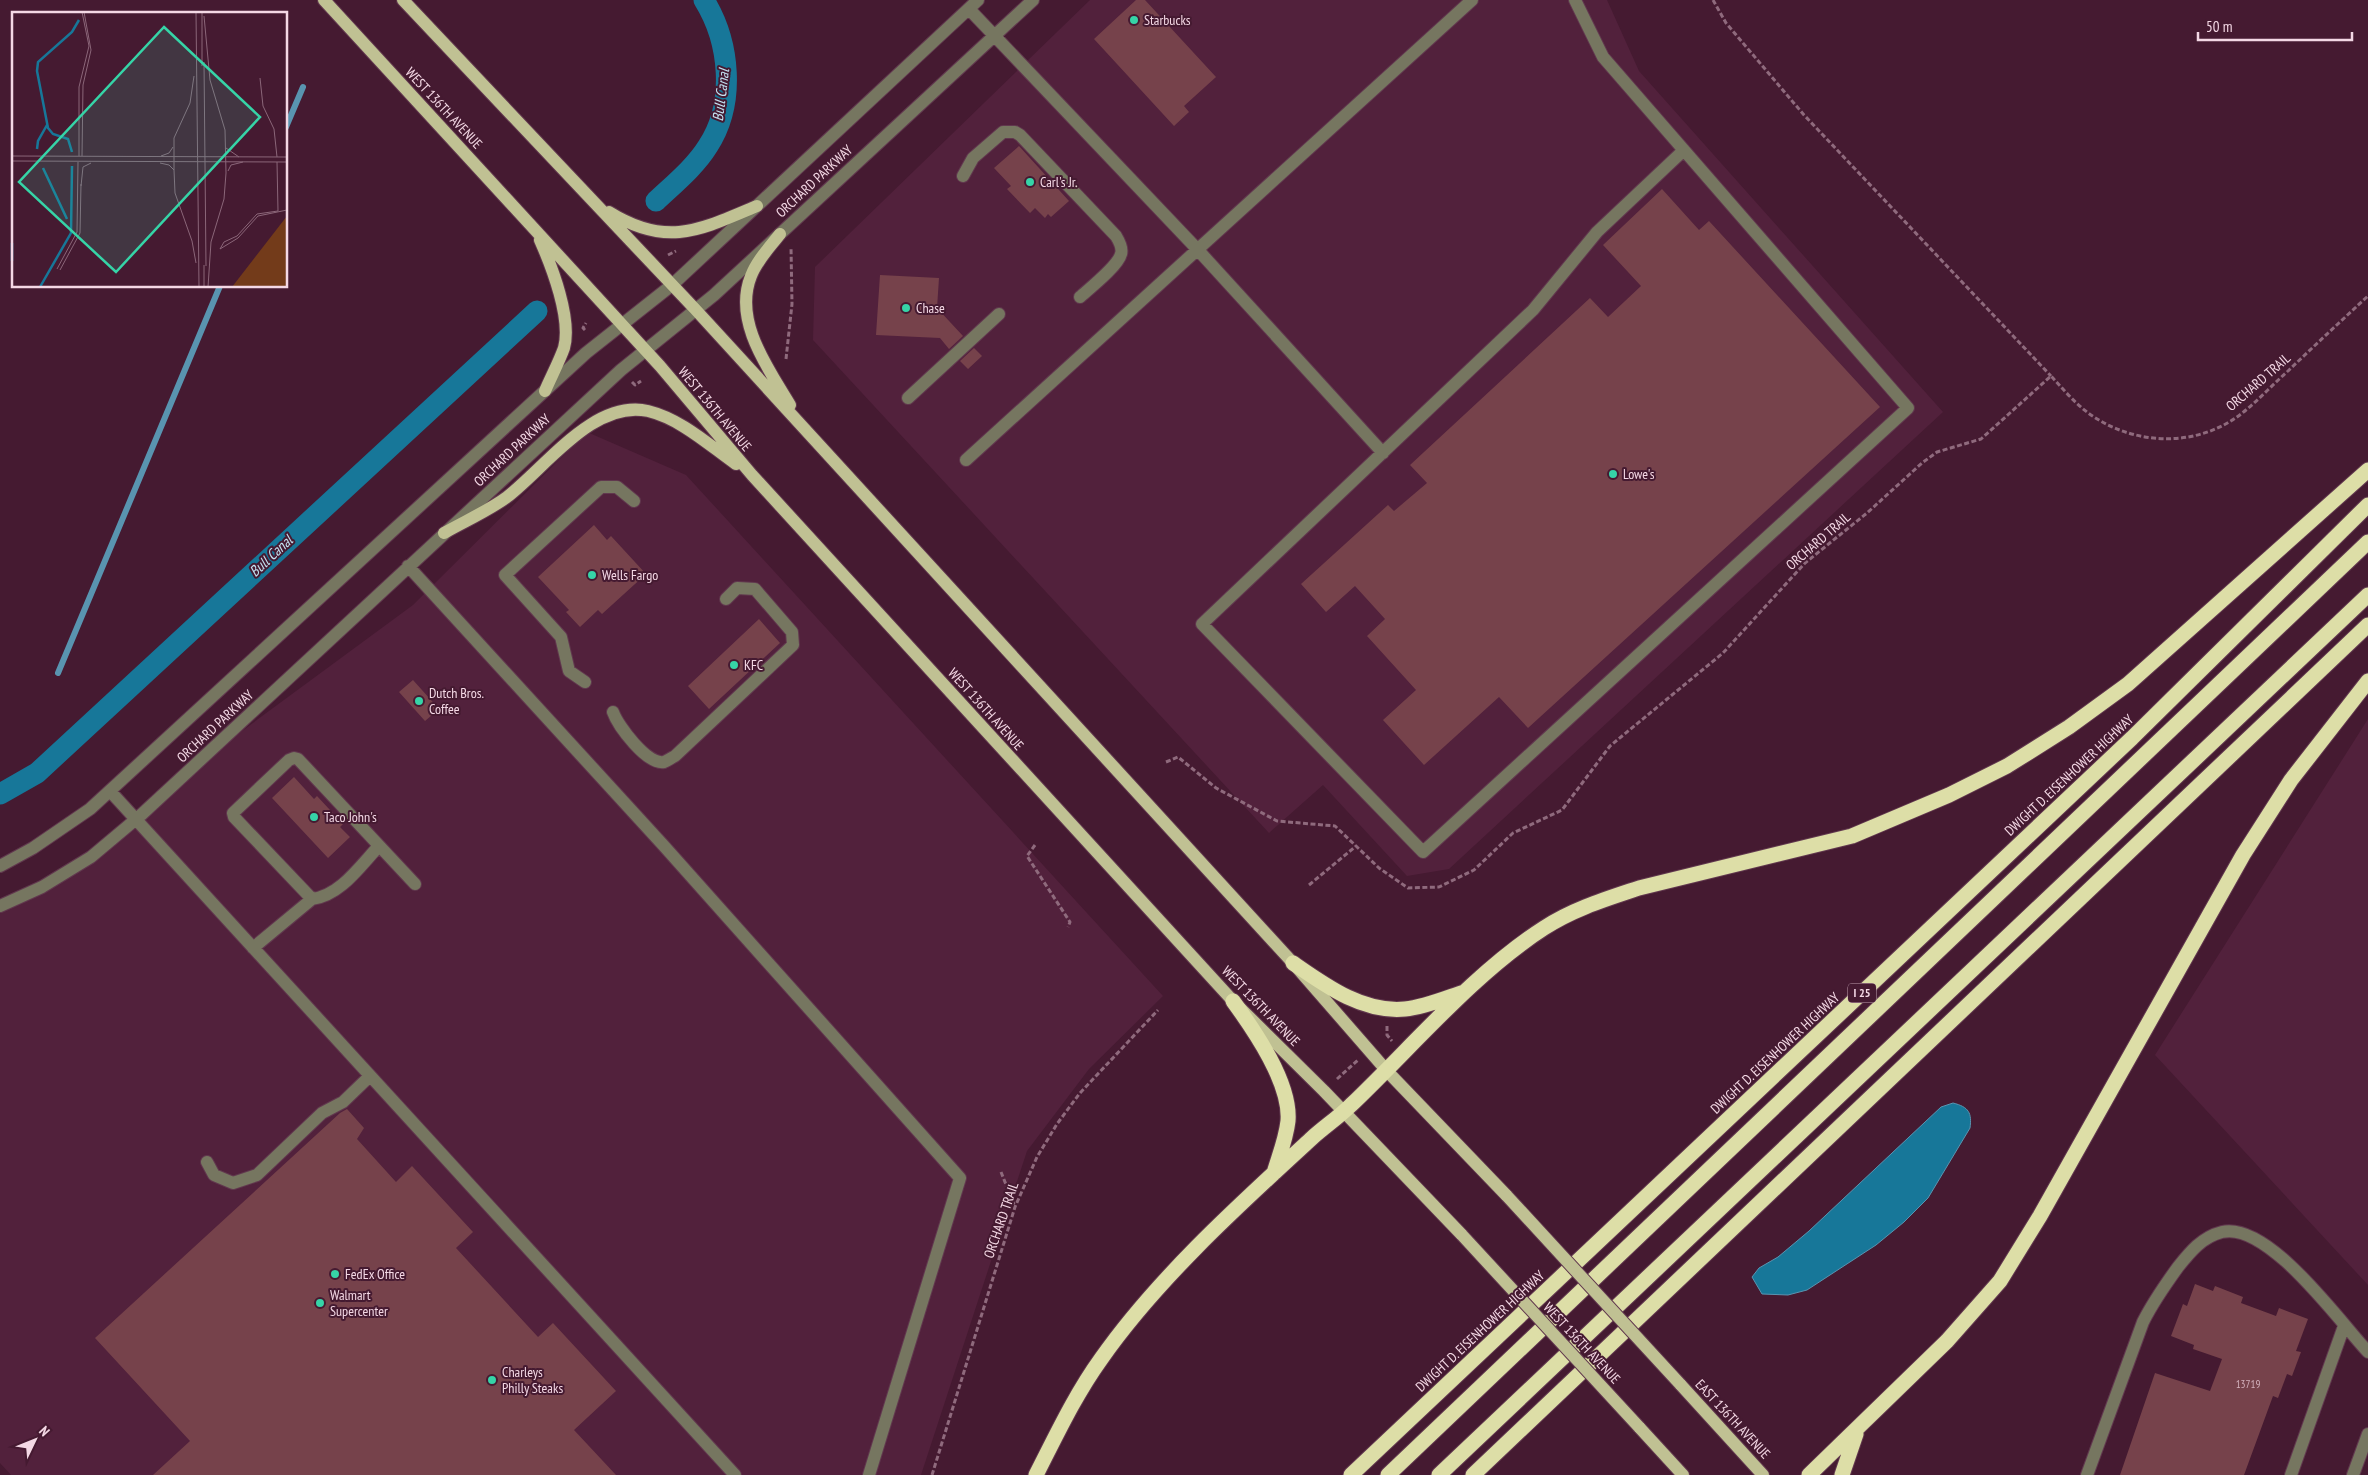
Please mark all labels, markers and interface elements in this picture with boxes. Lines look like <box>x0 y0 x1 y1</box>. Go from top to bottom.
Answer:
scale bar <box>2198 10 2352 42</box>
place label: Starbucks <box>1144 11 1191 29</box>
inset map <box>12 12 288 288</box>
marker: Starbucks <box>1128 14 1140 26</box>
text: 50 m <box>2206 17 2232 36</box>
street label: WEST 136TH AVENUE <box>402 64 486 152</box>
water label: Bull Canal <box>708 66 733 122</box>
street label: ORCHARD PARKWAY <box>772 140 857 221</box>
place label: Carl's Jr. <box>1040 173 1077 191</box>
marker: Carl's Jr. <box>1024 176 1036 188</box>
place label: Chase <box>916 299 945 317</box>
marker: Chase <box>900 302 912 314</box>
street label: ORCHARD TRAIL <box>2222 349 2294 415</box>
street label: WEST 136TH AVENUE <box>674 363 756 455</box>
street label: ORCHARD PARKWAY <box>470 409 555 490</box>
place label: Lowe's <box>1623 465 1655 483</box>
marker: Lowe's <box>1607 468 1619 480</box>
street label: ORCHARD TRAIL <box>1782 508 1854 574</box>
water label: Bull Canal <box>245 530 297 580</box>
place label: Wells Fargo <box>602 566 658 584</box>
marker: Wells Fargo <box>586 569 598 581</box>
place label: KFC <box>744 656 764 674</box>
marker: KFC <box>728 659 740 671</box>
street label: WEST 136TH AVENUE <box>944 664 1028 754</box>
place label: Dutch Bros. Coffee <box>429 684 484 718</box>
street label: ORCHARD PARKWAY <box>173 685 258 766</box>
marker: Dutch Bros. Coffee <box>413 695 425 707</box>
street label: DWIGHT D. EISENHOWER HIGHWAY <box>2001 710 2138 839</box>
place label: Taco John's <box>324 808 377 826</box>
marker: Taco John's <box>308 811 320 823</box>
street label: WEST 136TH AVENUE <box>1218 962 1304 1050</box>
road number: I 25 <box>1848 984 1876 1002</box>
street label: DWIGHT D. EISENHOWER HIGHWAY <box>1707 988 1844 1117</box>
street label: ORCHARD TRAIL <box>980 1179 1023 1261</box>
place label: FedEx Office <box>345 1265 405 1283</box>
street label: DWIGHT D. EISENHOWER HIGHWAY <box>1412 1266 1549 1395</box>
marker: FedEx Office <box>329 1268 341 1280</box>
place label: Walmart Supercenter <box>330 1286 388 1320</box>
marker: Walmart Supercenter <box>314 1297 326 1309</box>
street label: WEST 136TH AVENUE <box>1540 1299 1624 1387</box>
place label: Charleys Philly Steaks <box>502 1363 563 1397</box>
marker: Charleys Philly Steaks <box>486 1374 498 1386</box>
street label: EAST 136TH AVENUE <box>1692 1376 1774 1462</box>
house number: 13719 <box>2236 1377 2260 1391</box>
north arrow <box>10 1415 60 1465</box>
text: N <box>35 1422 54 1440</box>

